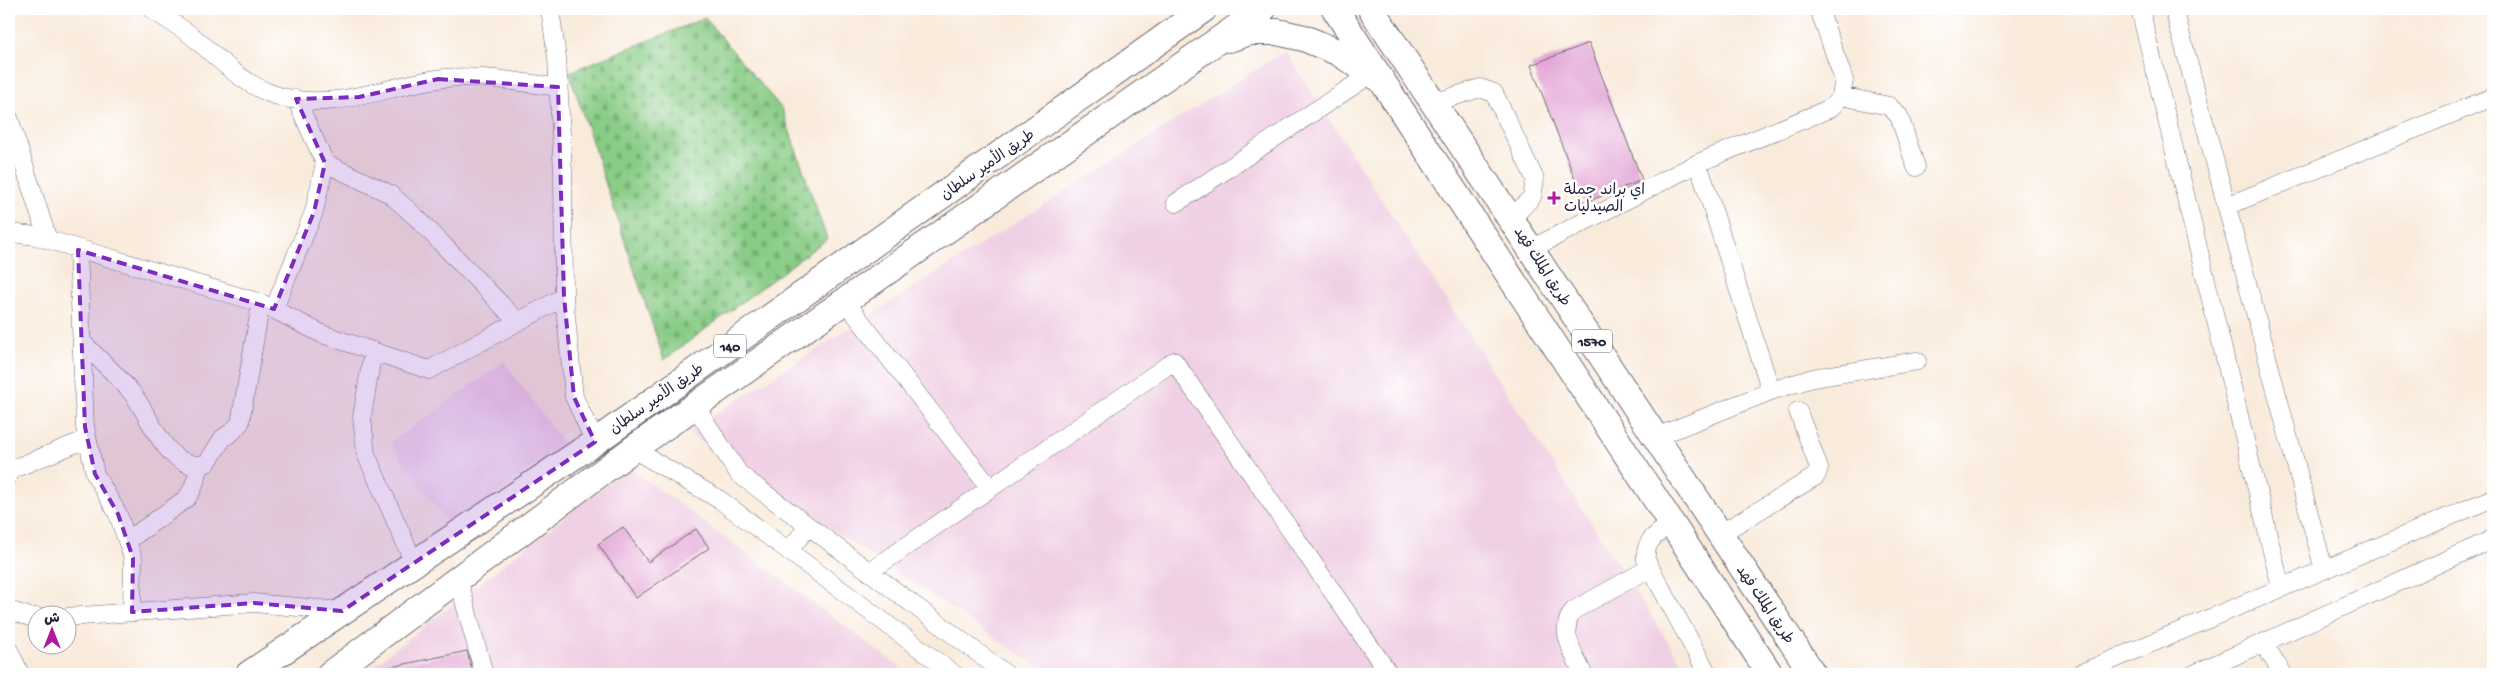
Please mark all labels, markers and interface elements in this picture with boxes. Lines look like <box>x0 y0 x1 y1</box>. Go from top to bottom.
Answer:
street label: طريق الأمير سلطان <box>936 124 1039 205</box>
place label: اي براند جملة الصيدليات <box>1564 182 1645 217</box>
marker: اي براند جملة الصيدليات <box>1548 192 1560 204</box>
street label: طريق الملك فهد <box>1509 224 1574 310</box>
road number: 1570 <box>1572 330 1612 352</box>
road number: 140 <box>714 334 746 358</box>
street label: طريق الأمير سلطان <box>605 358 708 439</box>
street label: طريق الملك فهد <box>1731 562 1797 648</box>
north arrow <box>28 606 78 656</box>
text: ش <box>44 611 60 628</box>

